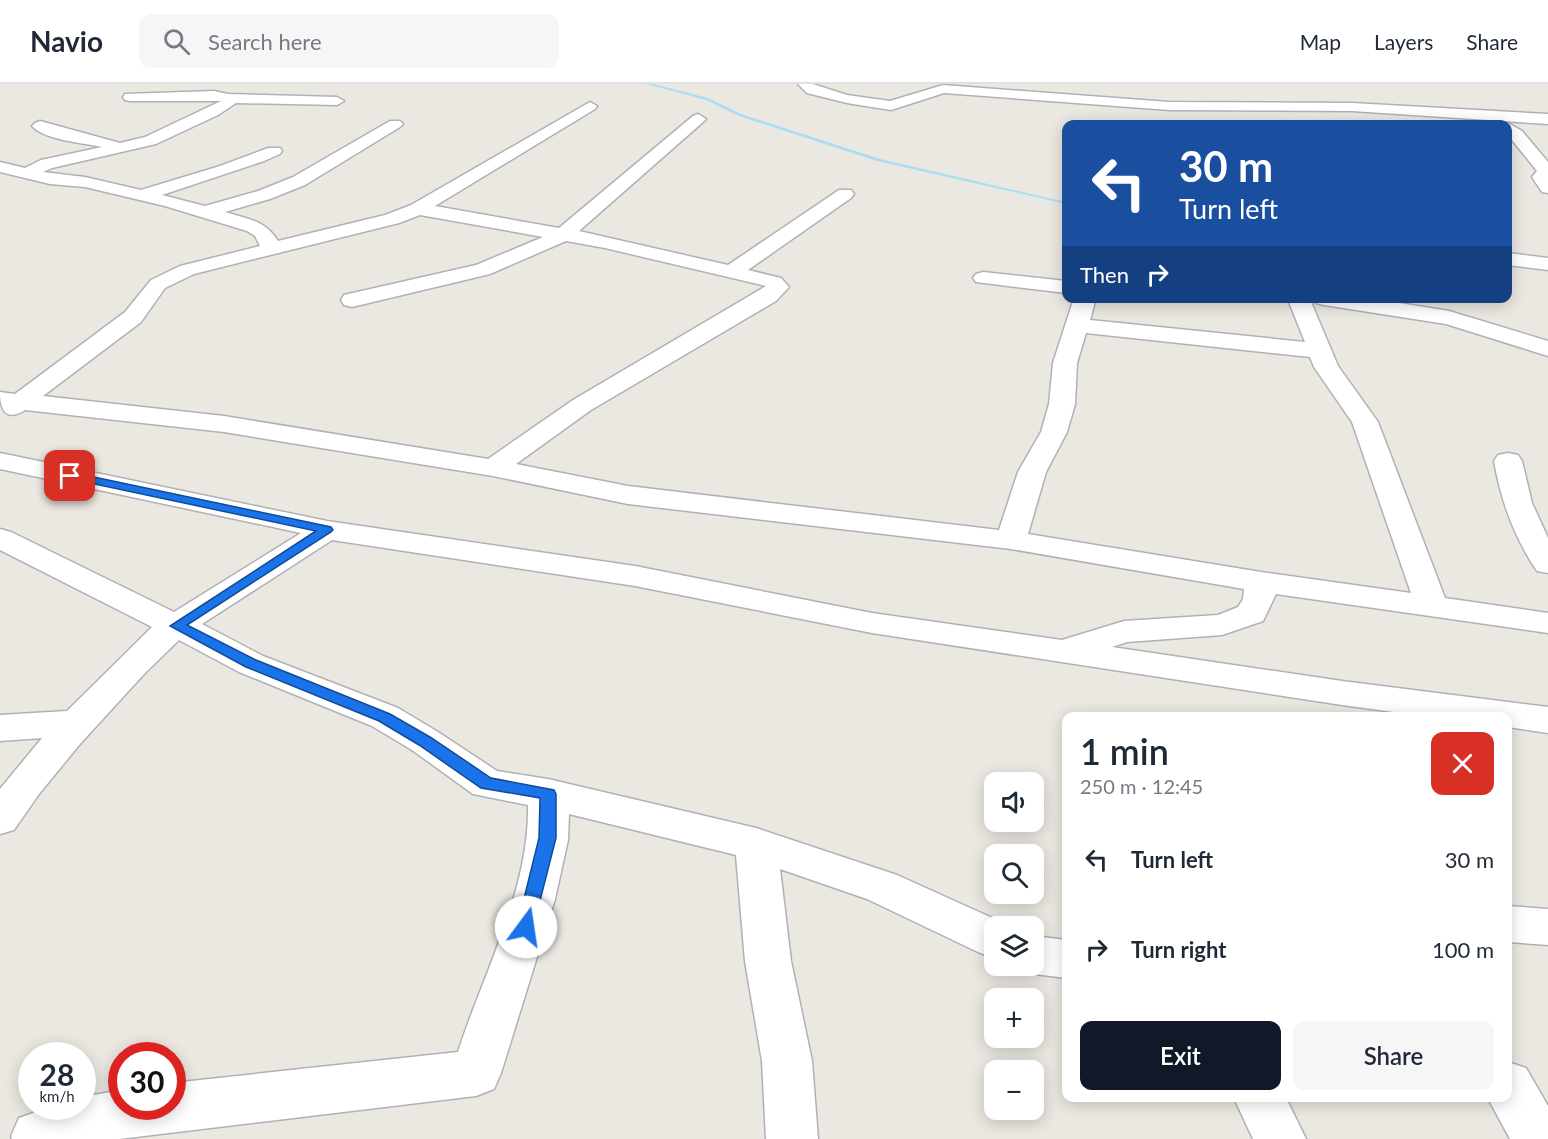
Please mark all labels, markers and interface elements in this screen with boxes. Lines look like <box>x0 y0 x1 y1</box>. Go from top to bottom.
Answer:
search box <box>139 14 559 68</box>
text: Navio <box>30 24 103 58</box>
icon: search <box>160 25 193 58</box>
text: Search here <box>208 28 322 55</box>
text: Map <box>1300 29 1341 54</box>
text: Layers <box>1374 29 1433 54</box>
text: Share <box>1466 29 1518 54</box>
text: 30 m <box>1179 141 1273 191</box>
icon: left <box>1080 144 1158 222</box>
text: Turn left <box>1179 192 1278 225</box>
icon: right <box>1141 258 1174 291</box>
text: Then <box>1080 261 1129 288</box>
pin <box>44 450 95 501</box>
icon: arrive <box>53 459 86 492</box>
text: 1 min <box>1080 729 1169 773</box>
button: close <box>1431 732 1494 795</box>
map controls <box>984 772 1044 1120</box>
button: sound <box>984 772 1044 832</box>
text: 250 m · 12:45 <box>1080 774 1203 798</box>
icon: left <box>1080 843 1113 876</box>
button: search <box>984 844 1044 904</box>
text: Turn left <box>1131 846 1213 873</box>
text: 30 m <box>1445 846 1494 873</box>
position arrow <box>494 895 558 959</box>
button: layers <box>984 916 1044 976</box>
icon: right <box>1080 933 1113 966</box>
text: Turn right <box>1131 936 1226 963</box>
text: 100 m <box>1432 936 1494 963</box>
button: + <box>984 988 1044 1048</box>
button: Exit <box>1080 1021 1281 1090</box>
button: Share <box>1293 1021 1494 1090</box>
speed limit sign: 30 <box>108 1042 186 1120</box>
text: 28 <box>40 1056 74 1092</box>
button: − <box>984 1060 1044 1120</box>
text: km/h <box>39 1087 75 1105</box>

